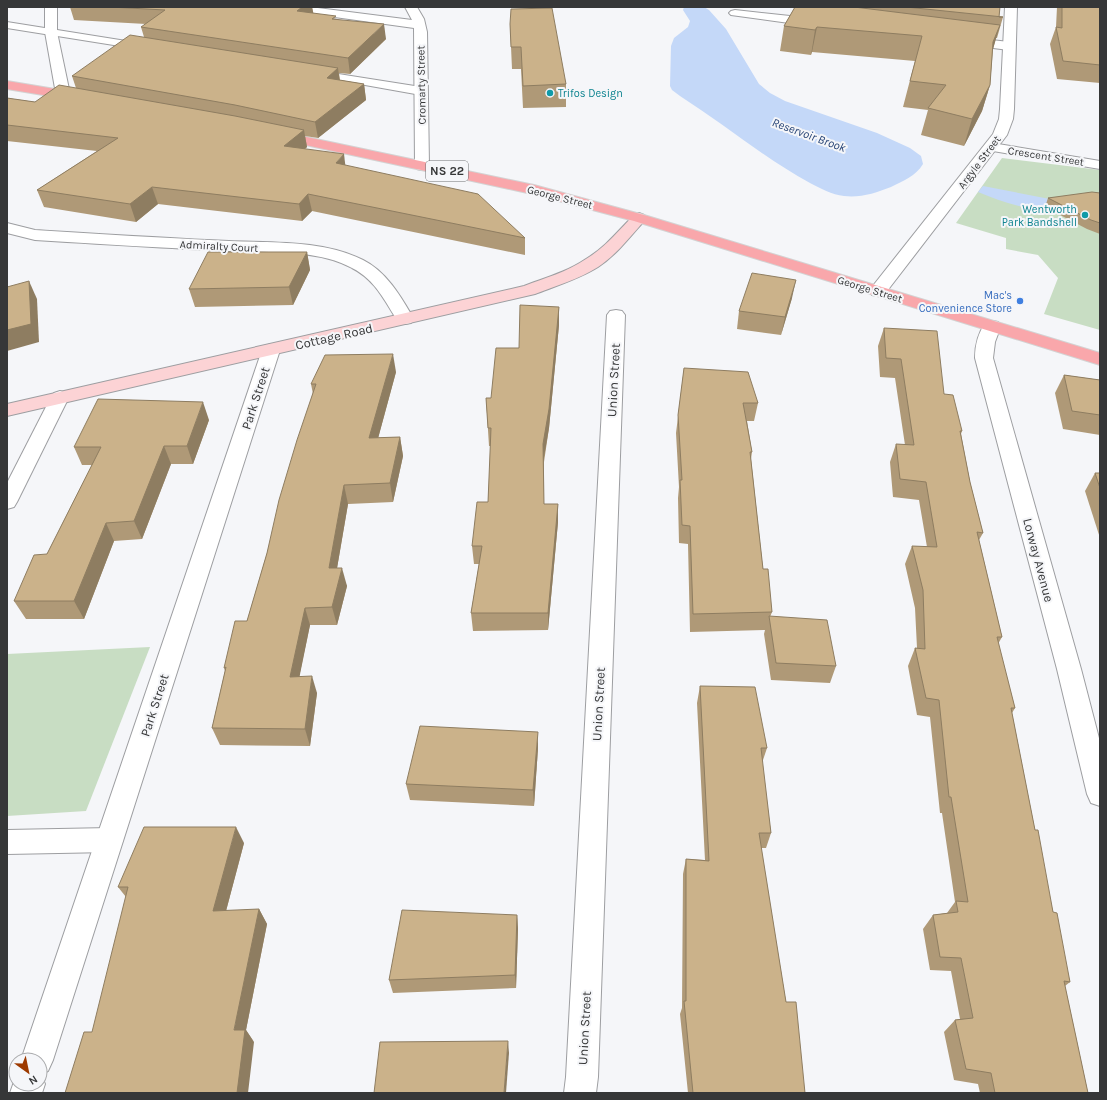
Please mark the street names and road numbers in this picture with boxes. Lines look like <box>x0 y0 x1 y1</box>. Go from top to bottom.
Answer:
street label: Cromarty Street <box>414 45 429 125</box>
street label: Argyle Street <box>955 133 1004 191</box>
street label: Crescent Street <box>1007 144 1085 169</box>
road number: NS 22 <box>426 161 468 181</box>
street label: George Street <box>526 183 594 212</box>
street label: Admiralty Court <box>179 238 259 255</box>
street label: George Street <box>836 273 904 306</box>
street label: Cottage Road <box>294 320 374 353</box>
street label: Union Street <box>604 343 623 417</box>
street label: Park Street <box>238 365 273 431</box>
street label: Lorway Avenue <box>1020 516 1057 604</box>
street label: Union Street <box>589 667 608 741</box>
street label: Park Street <box>137 672 172 738</box>
street label: Union Street <box>575 991 594 1065</box>

